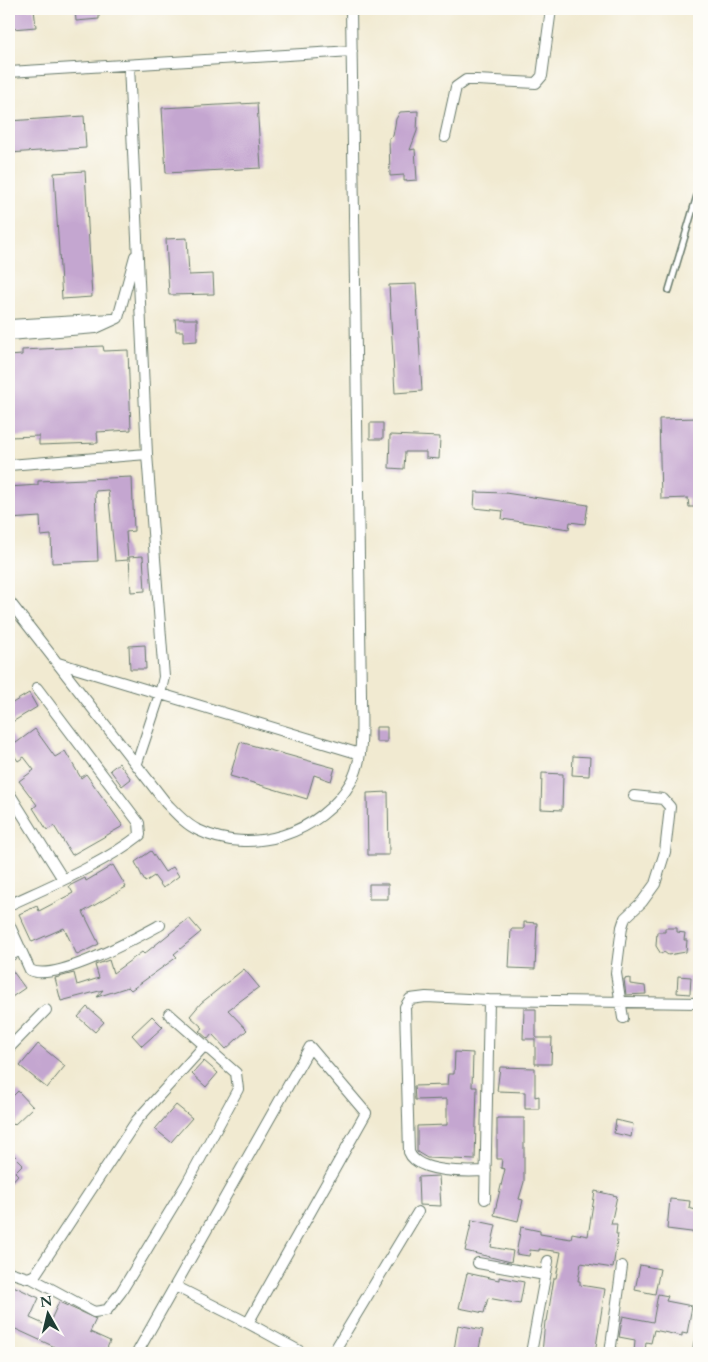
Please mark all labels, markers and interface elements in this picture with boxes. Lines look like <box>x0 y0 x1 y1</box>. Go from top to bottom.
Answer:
north arrow <box>22 1290 72 1340</box>
text: N <box>39 1291 54 1312</box>

